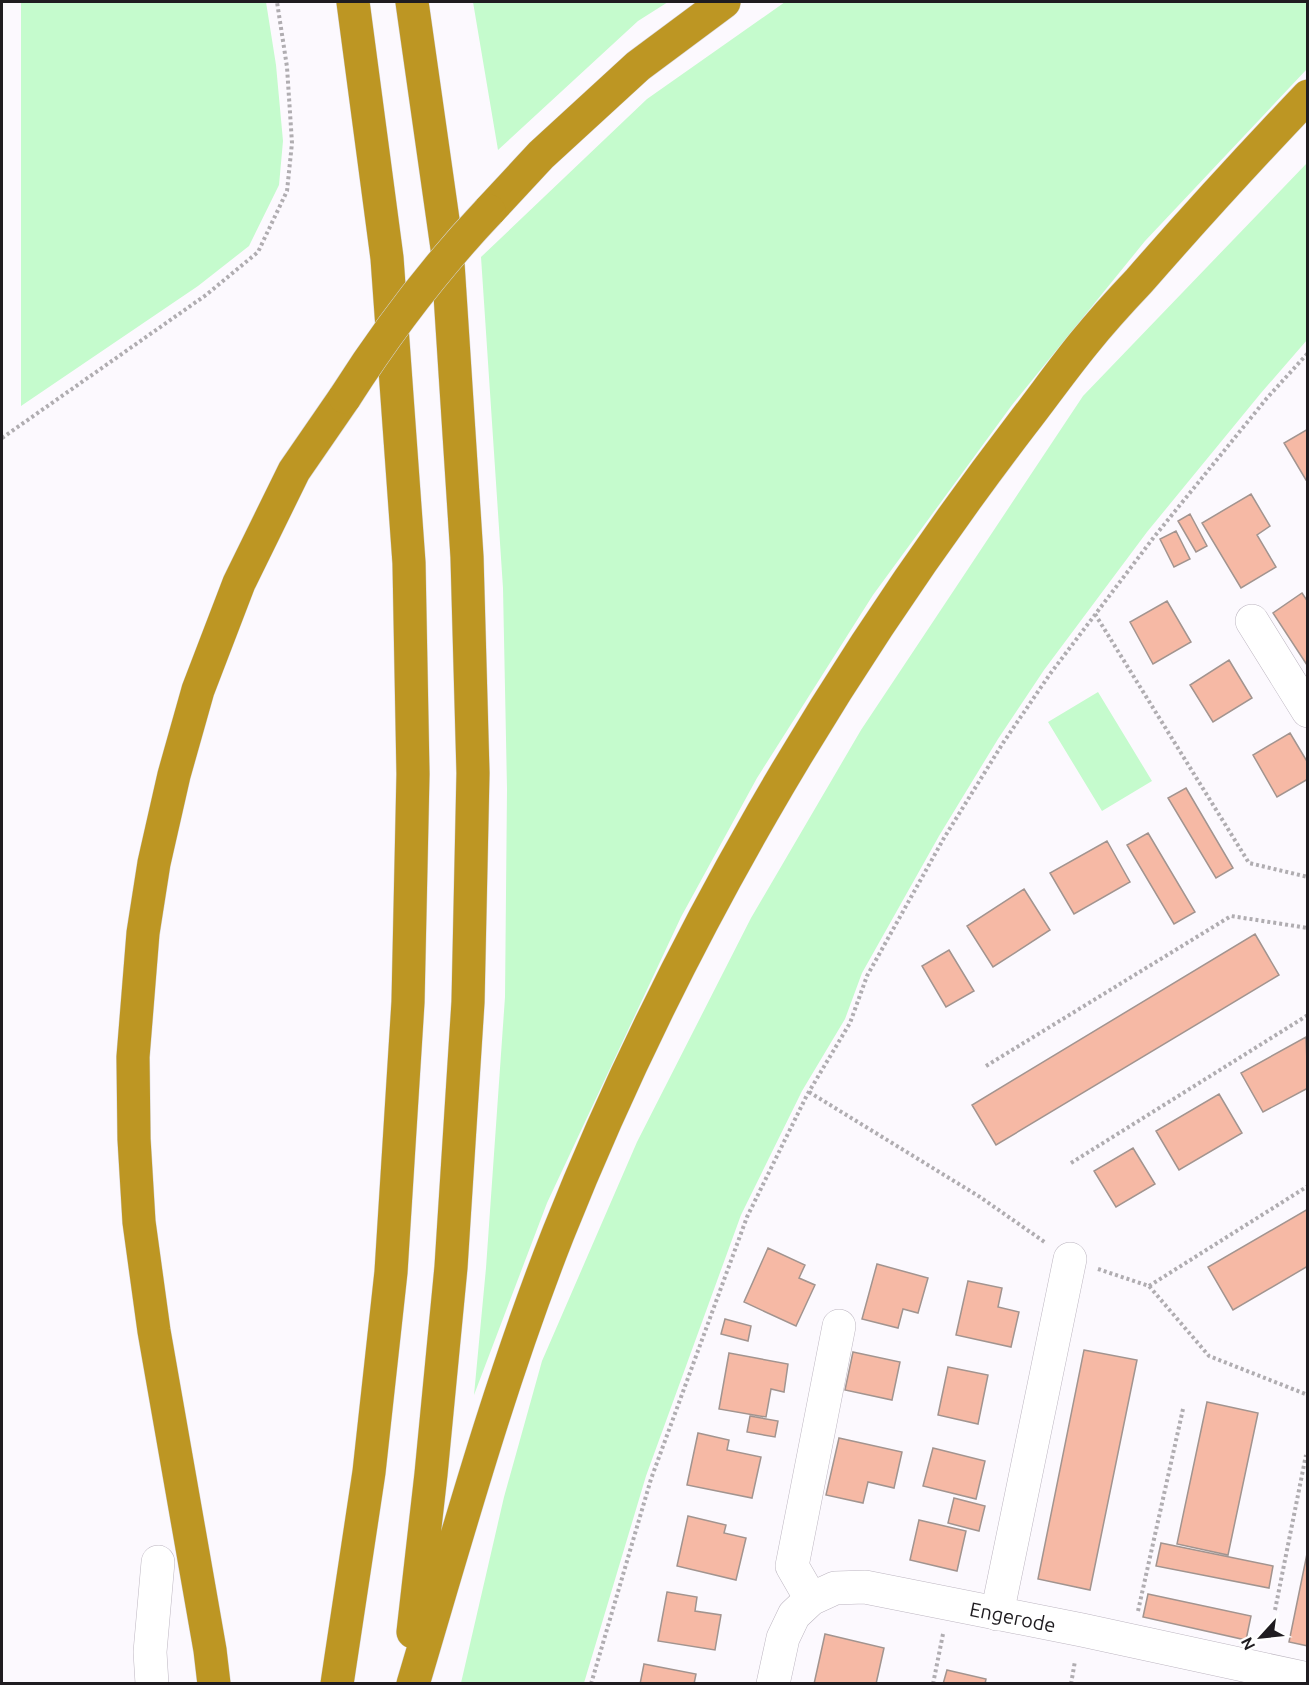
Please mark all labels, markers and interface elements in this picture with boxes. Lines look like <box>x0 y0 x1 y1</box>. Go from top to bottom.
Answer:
street label: Engerode <box>968 1597 1058 1636</box>
north arrow <box>1231 1607 1291 1667</box>
text: N <box>1237 1634 1258 1653</box>

